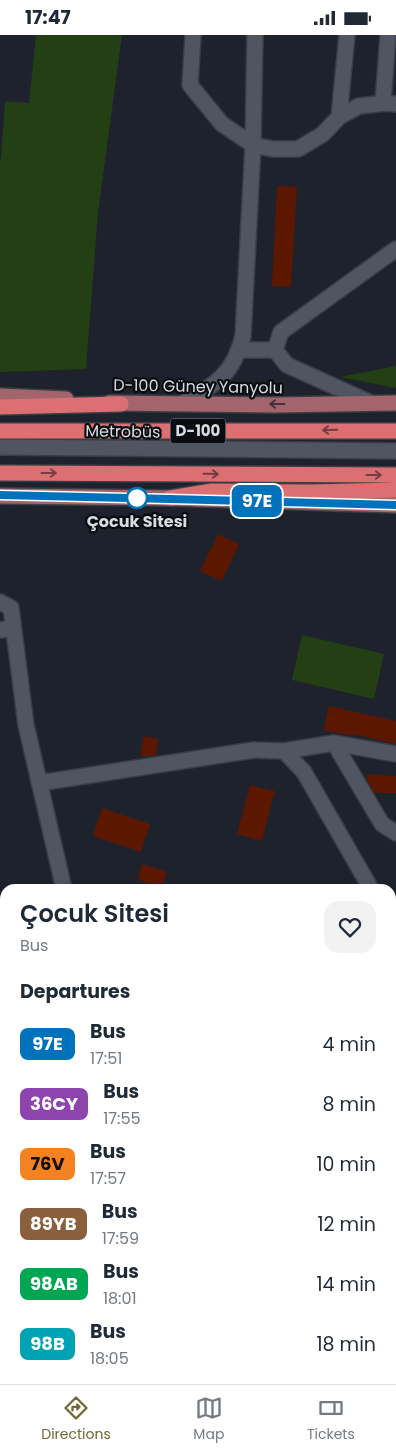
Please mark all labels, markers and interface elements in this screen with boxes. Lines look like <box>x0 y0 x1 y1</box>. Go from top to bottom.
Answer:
text: 17:47 <box>25 4 71 31</box>
street label: D-100 Güney Yanyolu <box>113 374 283 399</box>
one-way arrow <box>270 400 286 409</box>
street label: Metrobüs <box>85 419 161 444</box>
road number: D-100 <box>170 419 226 443</box>
one-way arrow <box>322 425 338 435</box>
one-way arrow <box>40 468 56 478</box>
one-way arrow <box>203 469 219 478</box>
one-way arrow <box>365 470 381 480</box>
line badge: 97E <box>228 485 286 517</box>
marker: Çocuk Sitesi <box>126 487 148 509</box>
text: 97E <box>242 488 272 513</box>
place label: Çocuk Sitesi <box>87 510 187 533</box>
text: Çocuk Sitesi <box>20 897 169 930</box>
button: heart <box>324 901 376 953</box>
text: Bus <box>20 934 48 957</box>
text: Departures <box>20 978 130 1005</box>
text: Bus <box>90 1018 126 1045</box>
text: 97E <box>32 1031 63 1056</box>
text: 4 min <box>323 1031 376 1058</box>
text: 17:51 <box>90 1047 122 1070</box>
text: Bus <box>103 1078 139 1105</box>
text: 36CY <box>30 1091 78 1116</box>
text: 8 min <box>323 1091 376 1118</box>
text: 17:55 <box>103 1107 141 1130</box>
text: Bus <box>90 1138 126 1165</box>
text: 76V <box>30 1151 65 1176</box>
text: 10 min <box>317 1151 376 1178</box>
text: 17:57 <box>90 1167 126 1190</box>
text: Bus <box>102 1198 138 1225</box>
text: 89YB <box>30 1211 77 1236</box>
text: 12 min <box>318 1211 376 1238</box>
text: 17:59 <box>102 1227 139 1250</box>
text: Bus <box>103 1258 139 1285</box>
text: 98AB <box>30 1271 78 1296</box>
text: 14 min <box>316 1271 376 1298</box>
text: 18:01 <box>103 1287 137 1310</box>
text: Bus <box>90 1318 126 1345</box>
text: 98B <box>30 1331 65 1356</box>
text: 18 min <box>316 1331 376 1358</box>
text: 18:05 <box>90 1347 129 1370</box>
tab: Directions <box>41 1394 111 1445</box>
tab: Map <box>193 1394 224 1445</box>
tab: Tickets <box>307 1394 355 1445</box>

